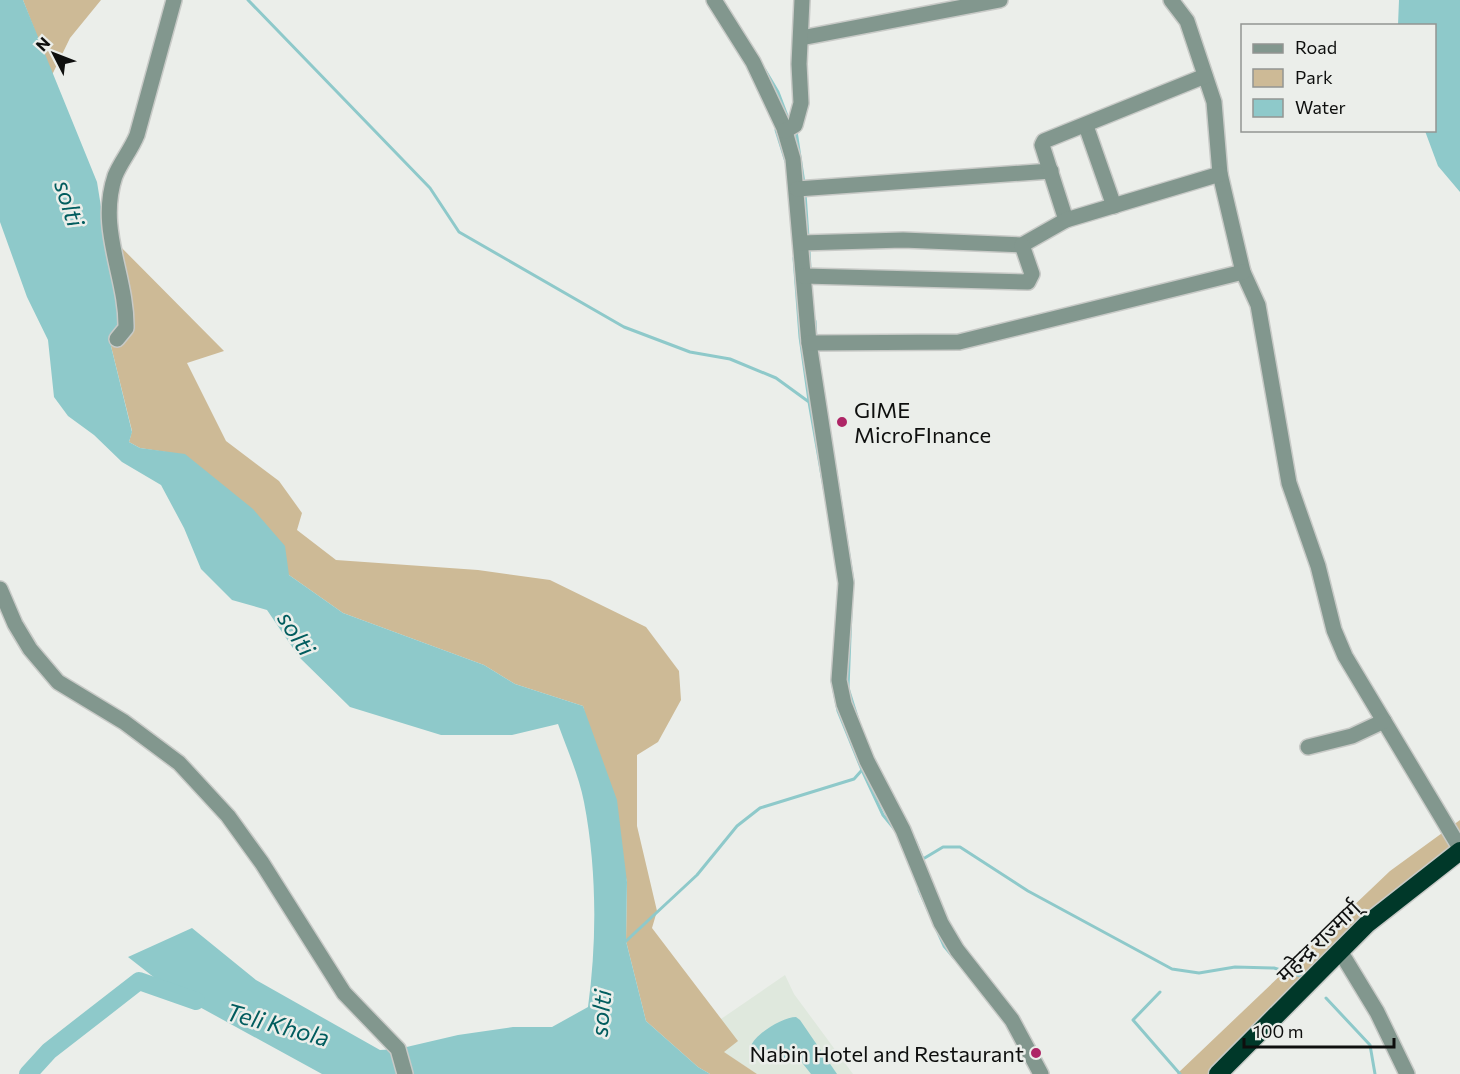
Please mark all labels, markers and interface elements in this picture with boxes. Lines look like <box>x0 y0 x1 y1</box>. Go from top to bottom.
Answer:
north arrow <box>24 24 84 84</box>
legend <box>1241 24 1436 132</box>
text: N <box>31 33 54 54</box>
text: Road <box>1295 36 1337 58</box>
text: Park <box>1295 66 1333 88</box>
text: Water <box>1295 96 1346 118</box>
water label: solti <box>49 176 91 231</box>
place label: GIME MicroFInance <box>854 396 991 448</box>
marker: GIME MicroFInance <box>835 415 849 429</box>
water label: solti <box>272 605 323 661</box>
street label: महेन्द्र राज्मार्ग् <box>1270 892 1368 988</box>
water label: solti <box>583 987 617 1038</box>
water label: Teli Khola <box>223 996 333 1052</box>
scale bar <box>1244 1011 1394 1049</box>
text: 100 m <box>1253 1020 1303 1042</box>
place label: Nabin Hotel and Restaurant <box>750 1040 1024 1067</box>
marker: Nabin Hotel and Restaurant <box>1029 1046 1043 1060</box>

